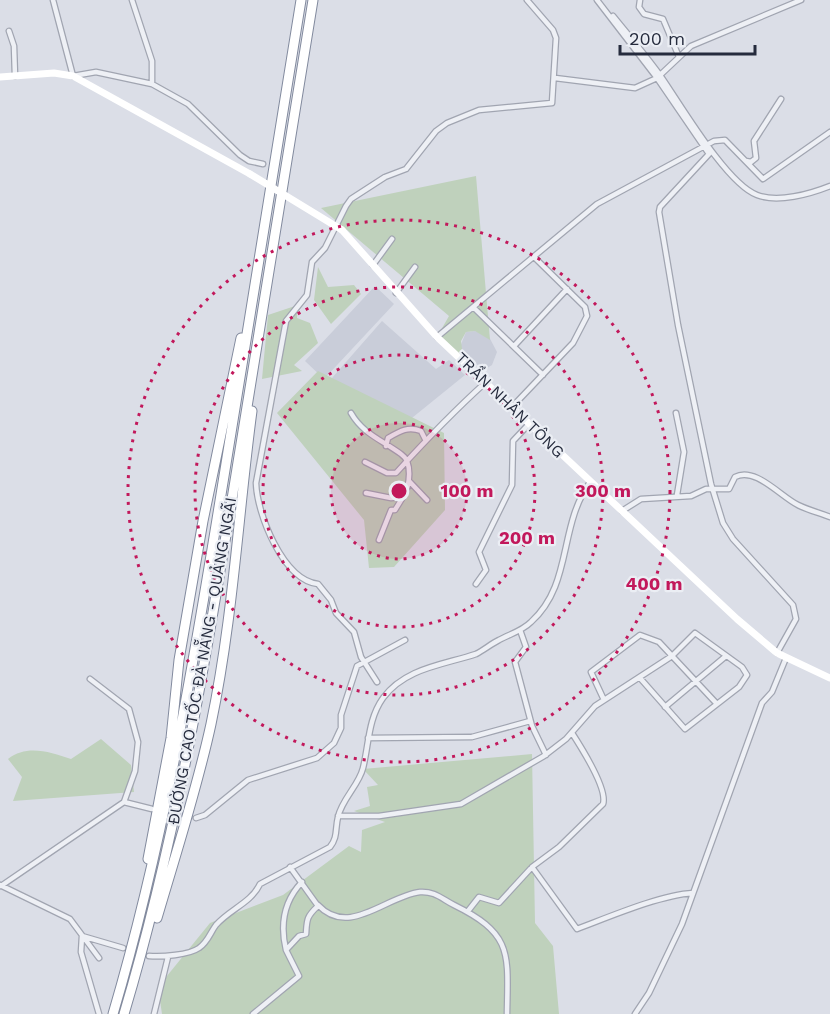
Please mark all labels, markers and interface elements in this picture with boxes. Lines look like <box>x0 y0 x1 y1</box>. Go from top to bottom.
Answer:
scale bar <box>620 18 755 56</box>
text: 200 m <box>629 28 685 49</box>
street label: TRẦN NHÂN TÔNG <box>452 348 569 462</box>
text: 100 m <box>440 480 494 501</box>
text: 300 m <box>575 480 631 501</box>
centre of rings <box>389 481 409 501</box>
street label: ĐƯỜNG CAO TỐC ĐÀ NẴNG - QUẢNG NGÃI <box>162 495 240 826</box>
text: 200 m <box>499 527 555 548</box>
text: 400 m <box>626 573 682 594</box>

